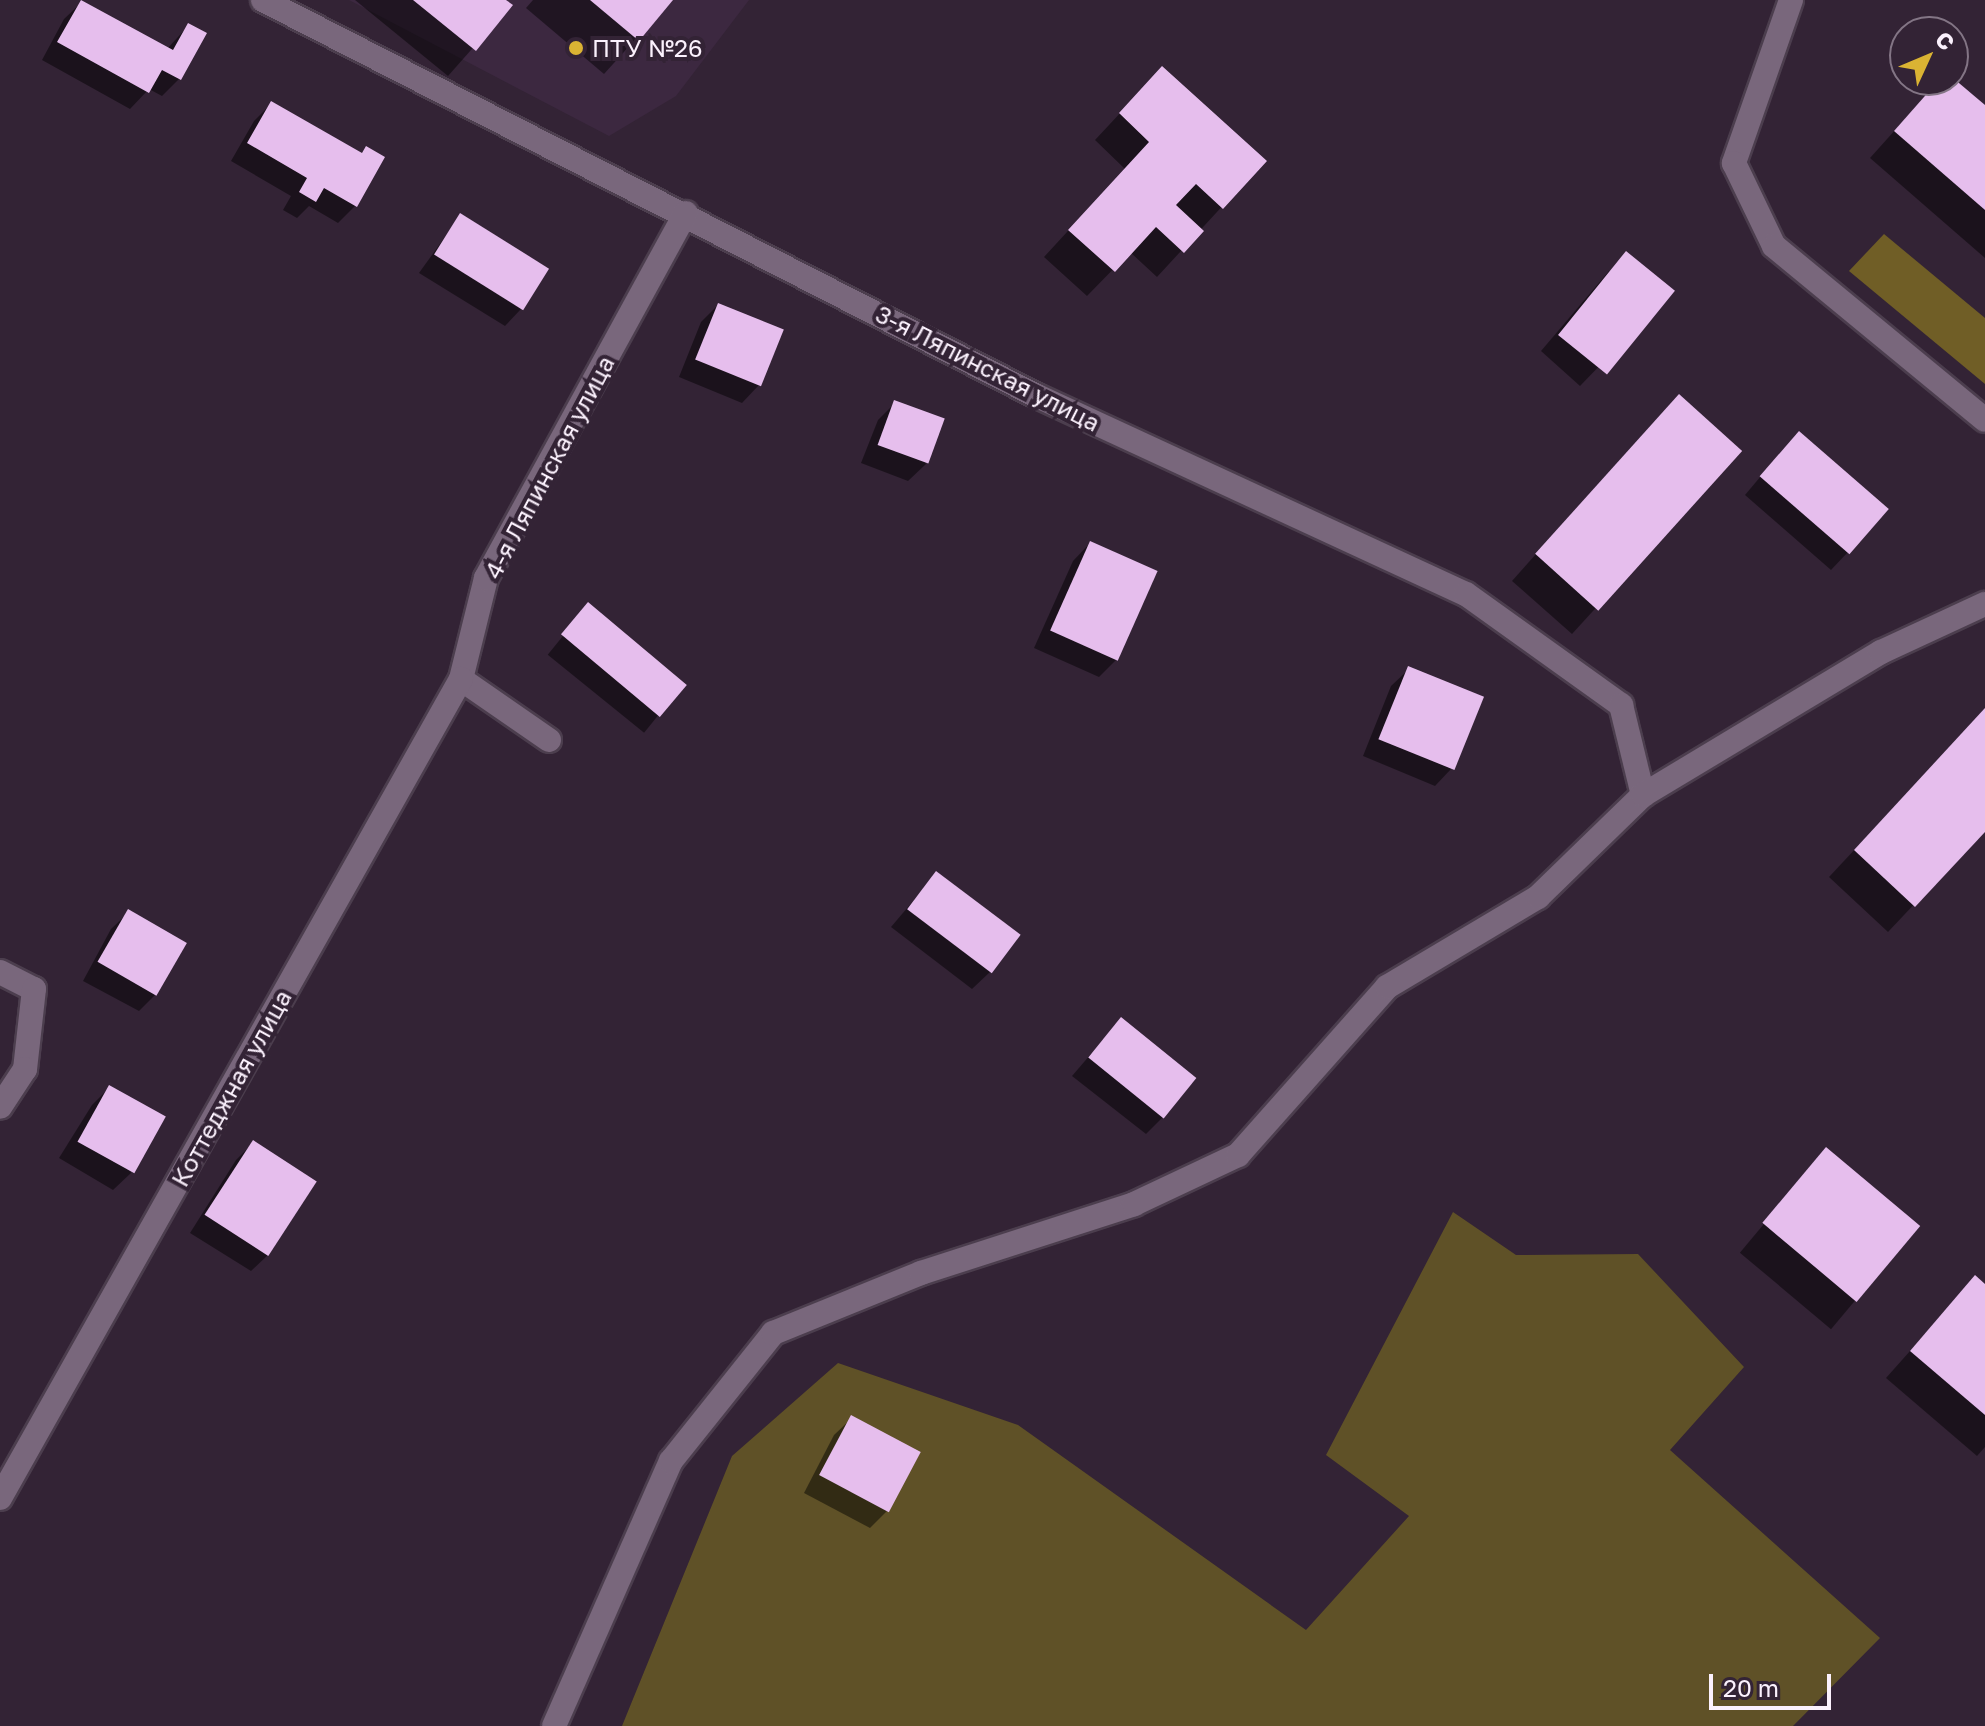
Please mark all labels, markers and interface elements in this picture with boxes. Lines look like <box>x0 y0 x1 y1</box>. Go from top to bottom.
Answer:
north arrow <box>1889 16 1969 96</box>
text: С <box>1930 25 1960 55</box>
place label: ПТУ №26 <box>592 34 702 62</box>
marker: ПТУ №26 <box>567 39 585 57</box>
street label: 3-я Ляпинская улица <box>871 299 1105 437</box>
street label: 4-я Ляпинская улица <box>478 351 620 583</box>
street label: Коттеджная улица <box>165 985 297 1191</box>
scale bar <box>1713 1658 1835 1708</box>
text: 20 m <box>1723 1673 1779 1702</box>

